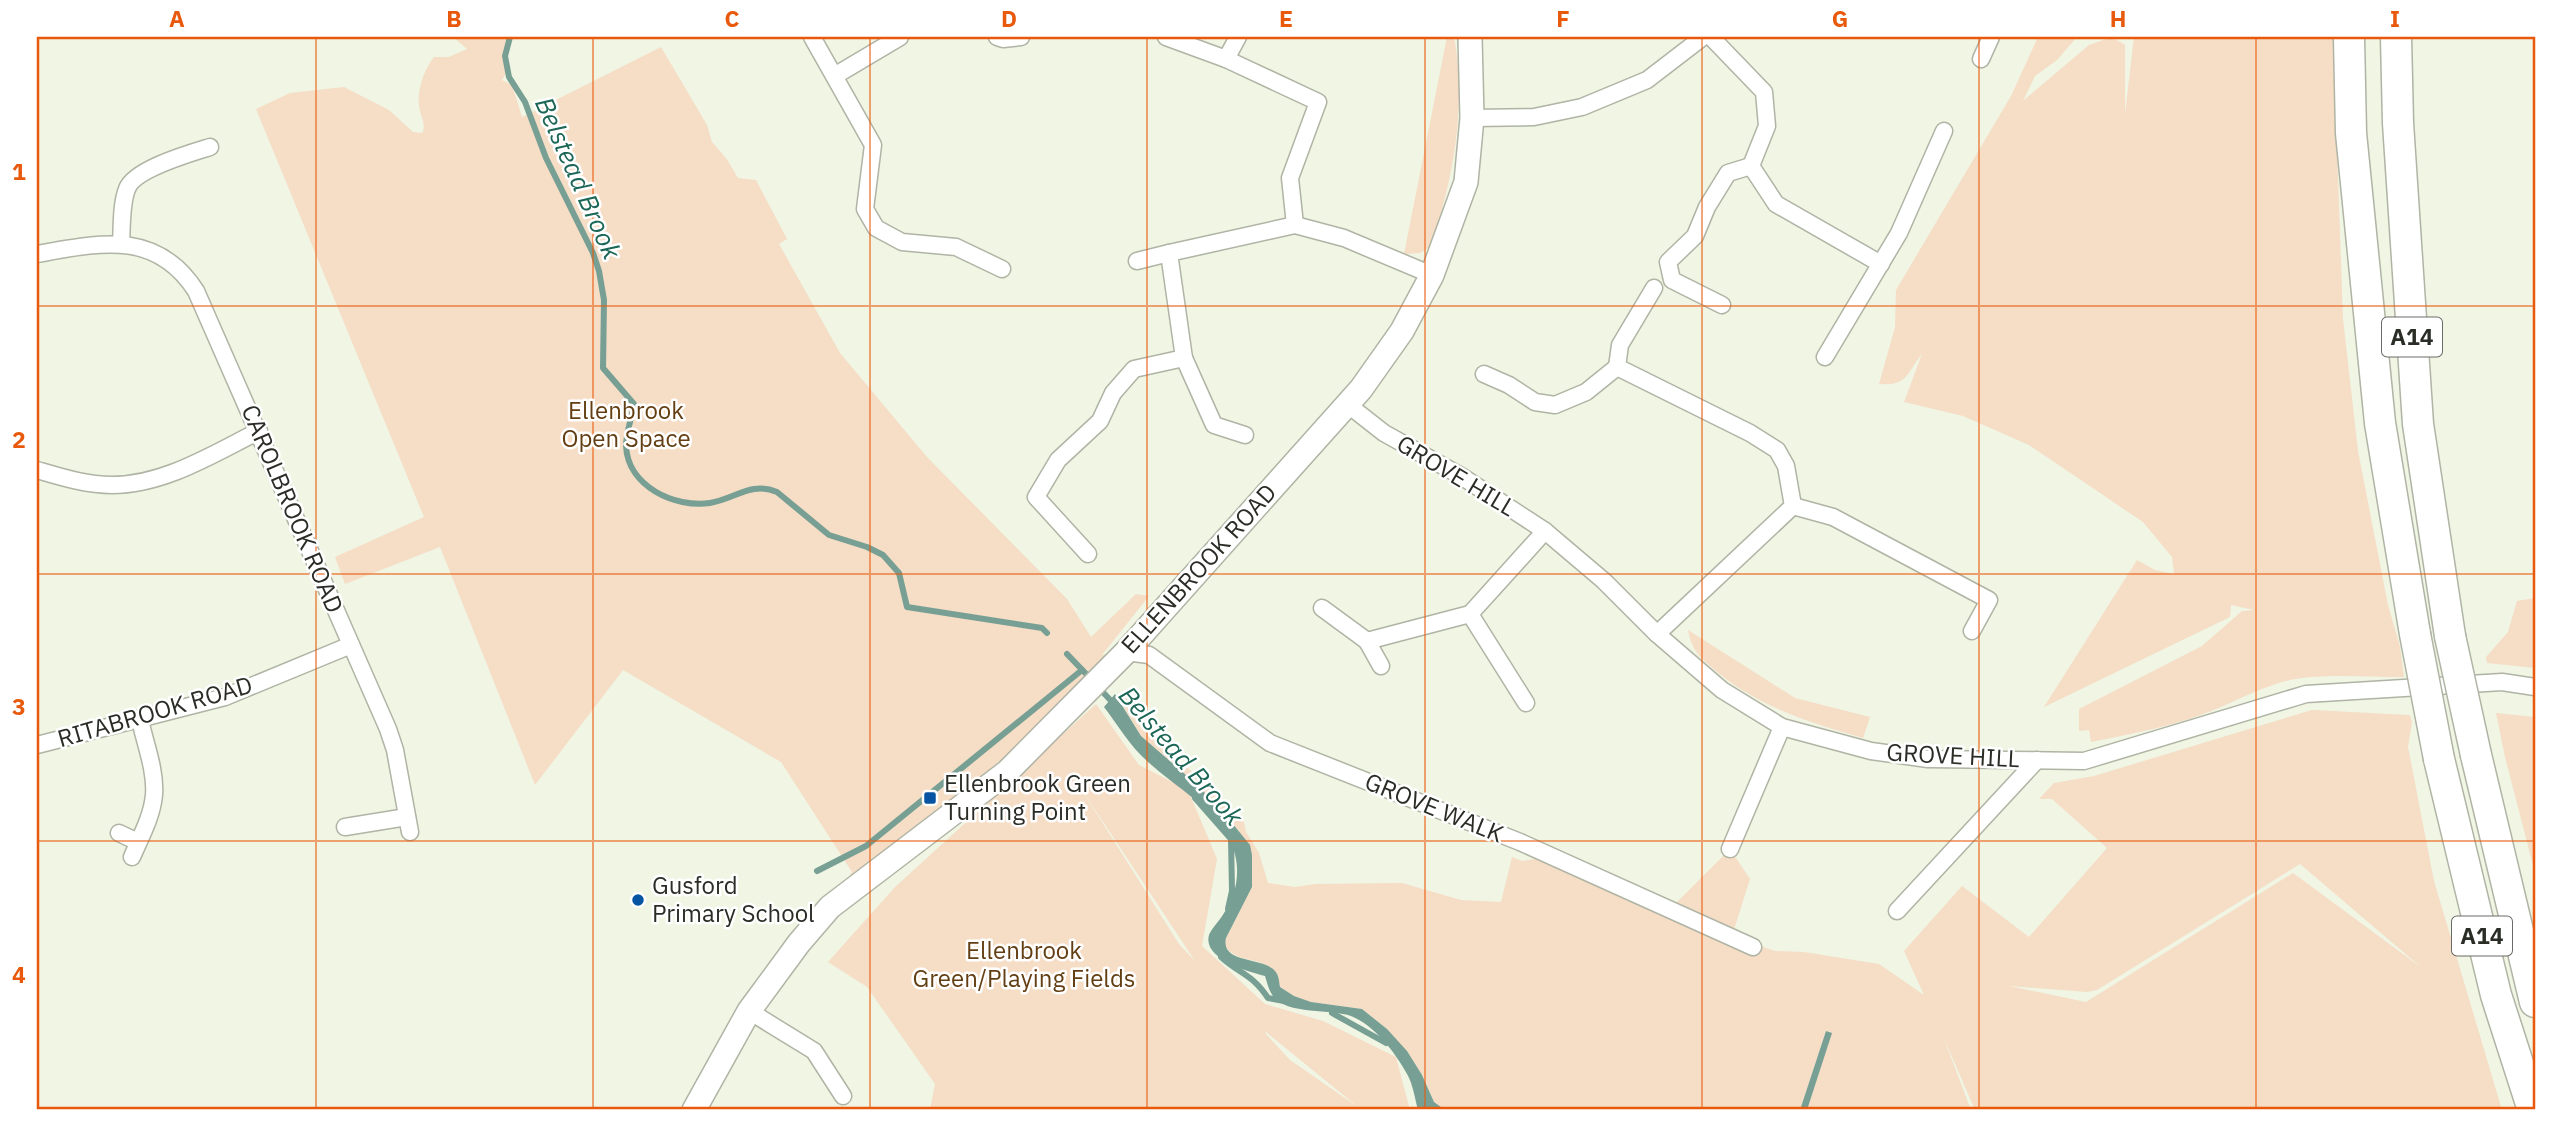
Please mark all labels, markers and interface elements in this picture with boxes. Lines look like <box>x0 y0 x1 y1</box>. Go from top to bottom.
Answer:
text: A <box>169 3 185 33</box>
text: B <box>446 3 462 33</box>
text: C <box>725 3 740 33</box>
text: D <box>1001 3 1017 33</box>
text: E <box>1279 3 1293 33</box>
text: F <box>1556 3 1570 33</box>
text: G <box>1832 3 1848 33</box>
text: H <box>2110 3 2126 33</box>
text: I <box>2390 3 2400 33</box>
water label: Belstead Brook <box>528 91 630 264</box>
text: 1 <box>12 156 26 186</box>
road number: A14 <box>2382 318 2442 356</box>
park label: Ellenbrook Open Space <box>561 394 691 454</box>
street label: CAROLBROOK ROAD <box>235 400 351 618</box>
text: 2 <box>12 424 26 454</box>
street label: GROVE HILL <box>1391 427 1522 523</box>
street label: ELLENBROOK ROAD <box>1113 477 1283 660</box>
street label: RITABROOK ROAD <box>54 668 256 754</box>
water label: Belstead Brook <box>1112 679 1252 832</box>
text: 3 <box>12 691 26 721</box>
street label: GROVE HILL <box>1886 736 2021 774</box>
street label: GROVE WALK <box>1360 765 1508 849</box>
place label: Ellenbrook Green Turning Point <box>944 767 1131 827</box>
marker: Ellenbrook Green Turning Point <box>922 790 938 806</box>
place label: Gusford Primary School <box>652 869 815 929</box>
marker: Gusford Primary School <box>630 892 646 908</box>
road number: A14 <box>2452 917 2512 956</box>
park label: Ellenbrook Green/Playing Fields <box>913 934 1135 994</box>
text: 4 <box>12 959 26 989</box>

